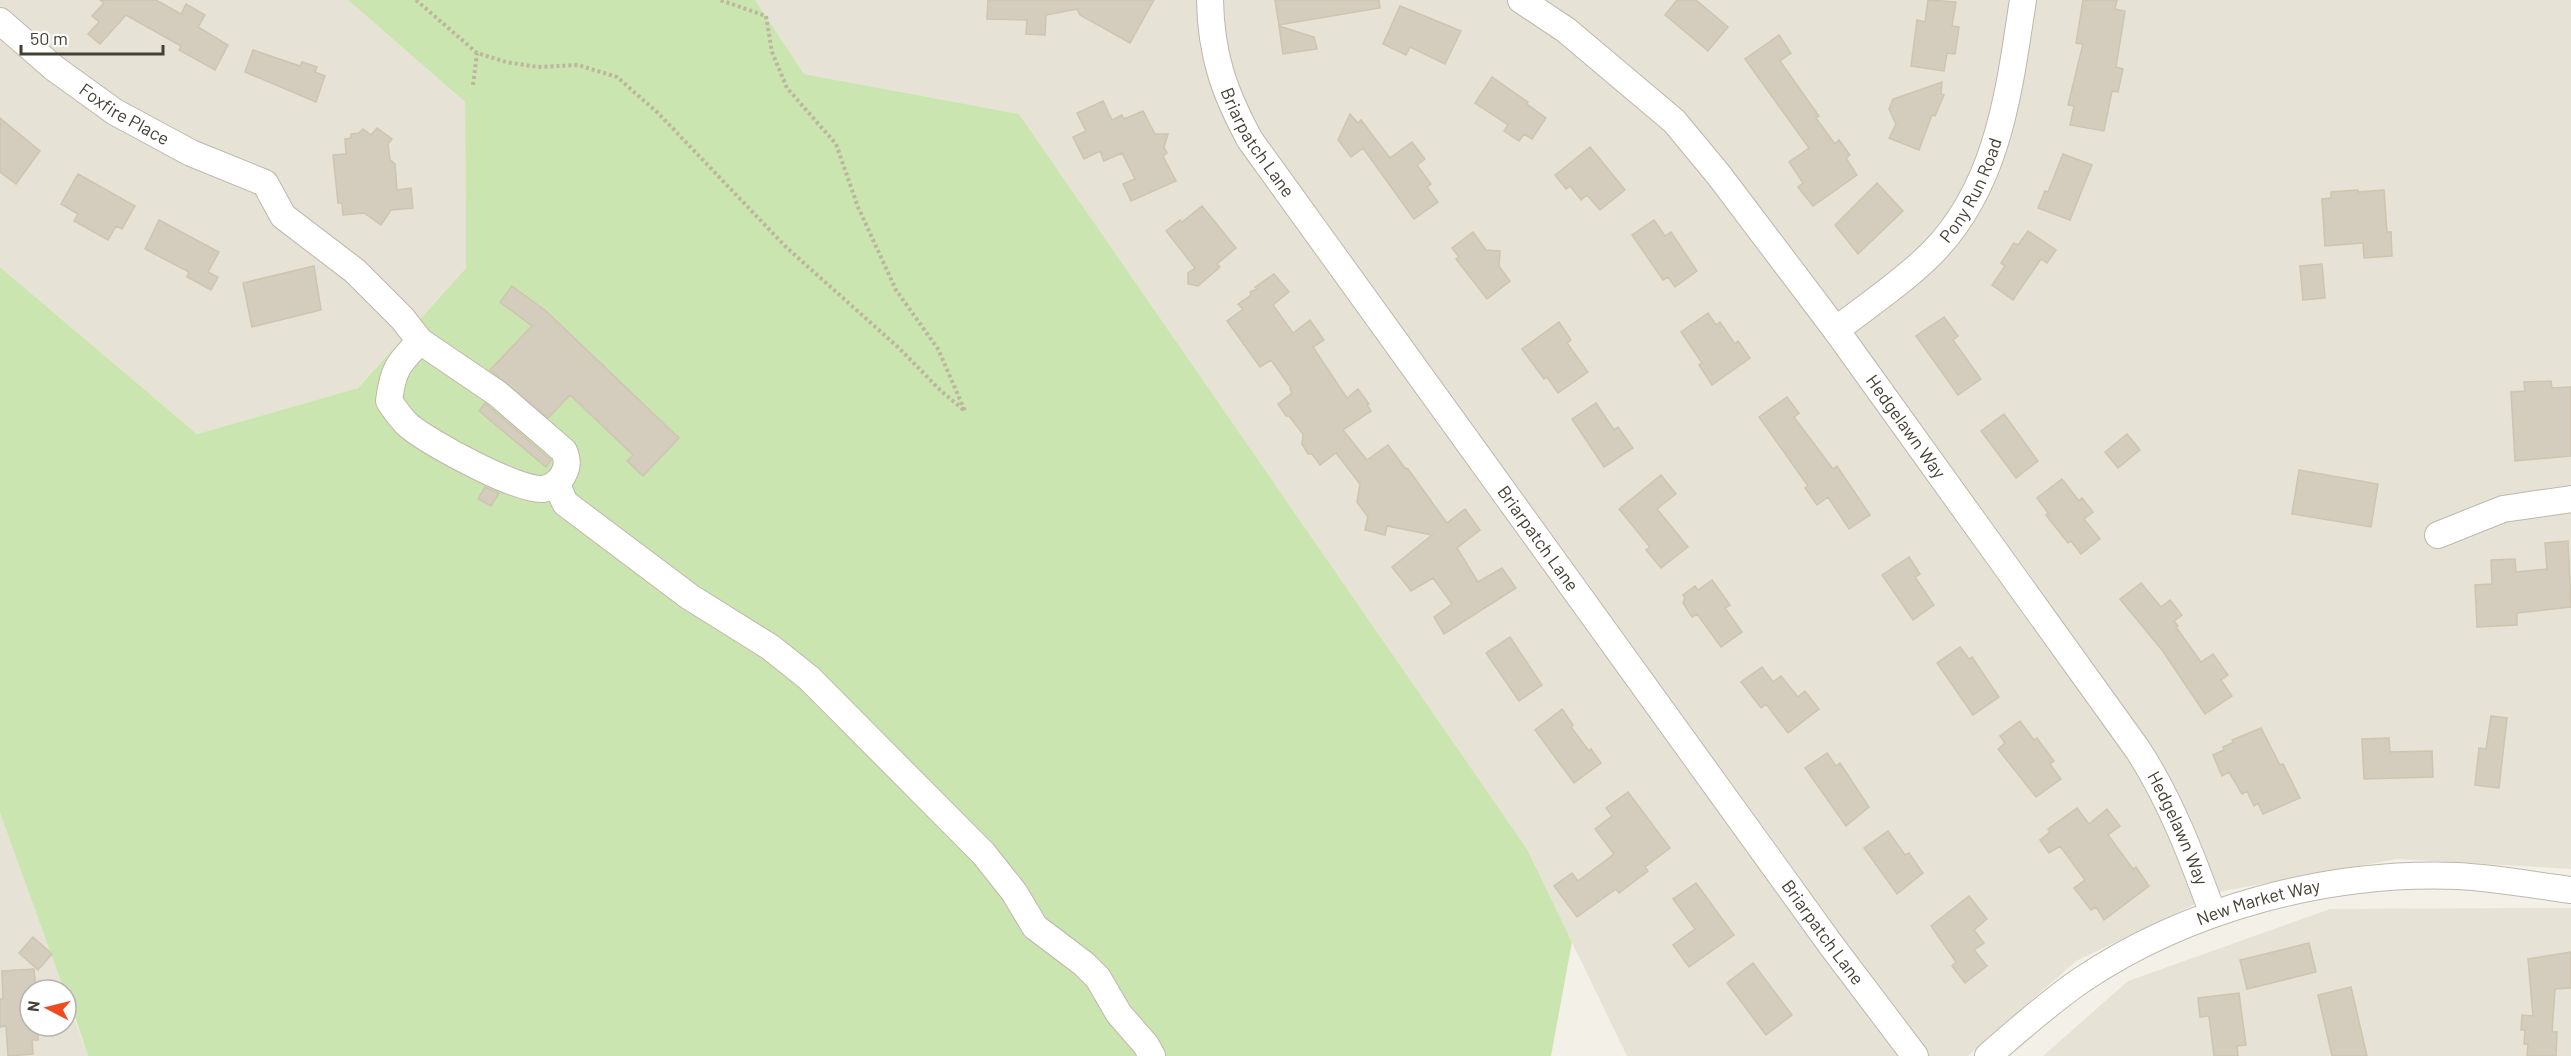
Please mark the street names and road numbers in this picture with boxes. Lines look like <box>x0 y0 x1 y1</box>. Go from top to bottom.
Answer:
street label: Foxfire Place <box>76 78 173 149</box>
street label: Briarpatch Lane <box>1217 84 1300 201</box>
street label: Pony Run Road <box>1934 135 2006 247</box>
street label: Hedgelawn Way <box>1862 370 1951 482</box>
street label: Briarpatch Lane <box>1493 481 1584 595</box>
street label: Hedgelawn Way <box>2143 767 2213 888</box>
street label: New Market Way <box>2193 874 2322 929</box>
street label: Briarpatch Lane <box>1778 875 1869 989</box>

